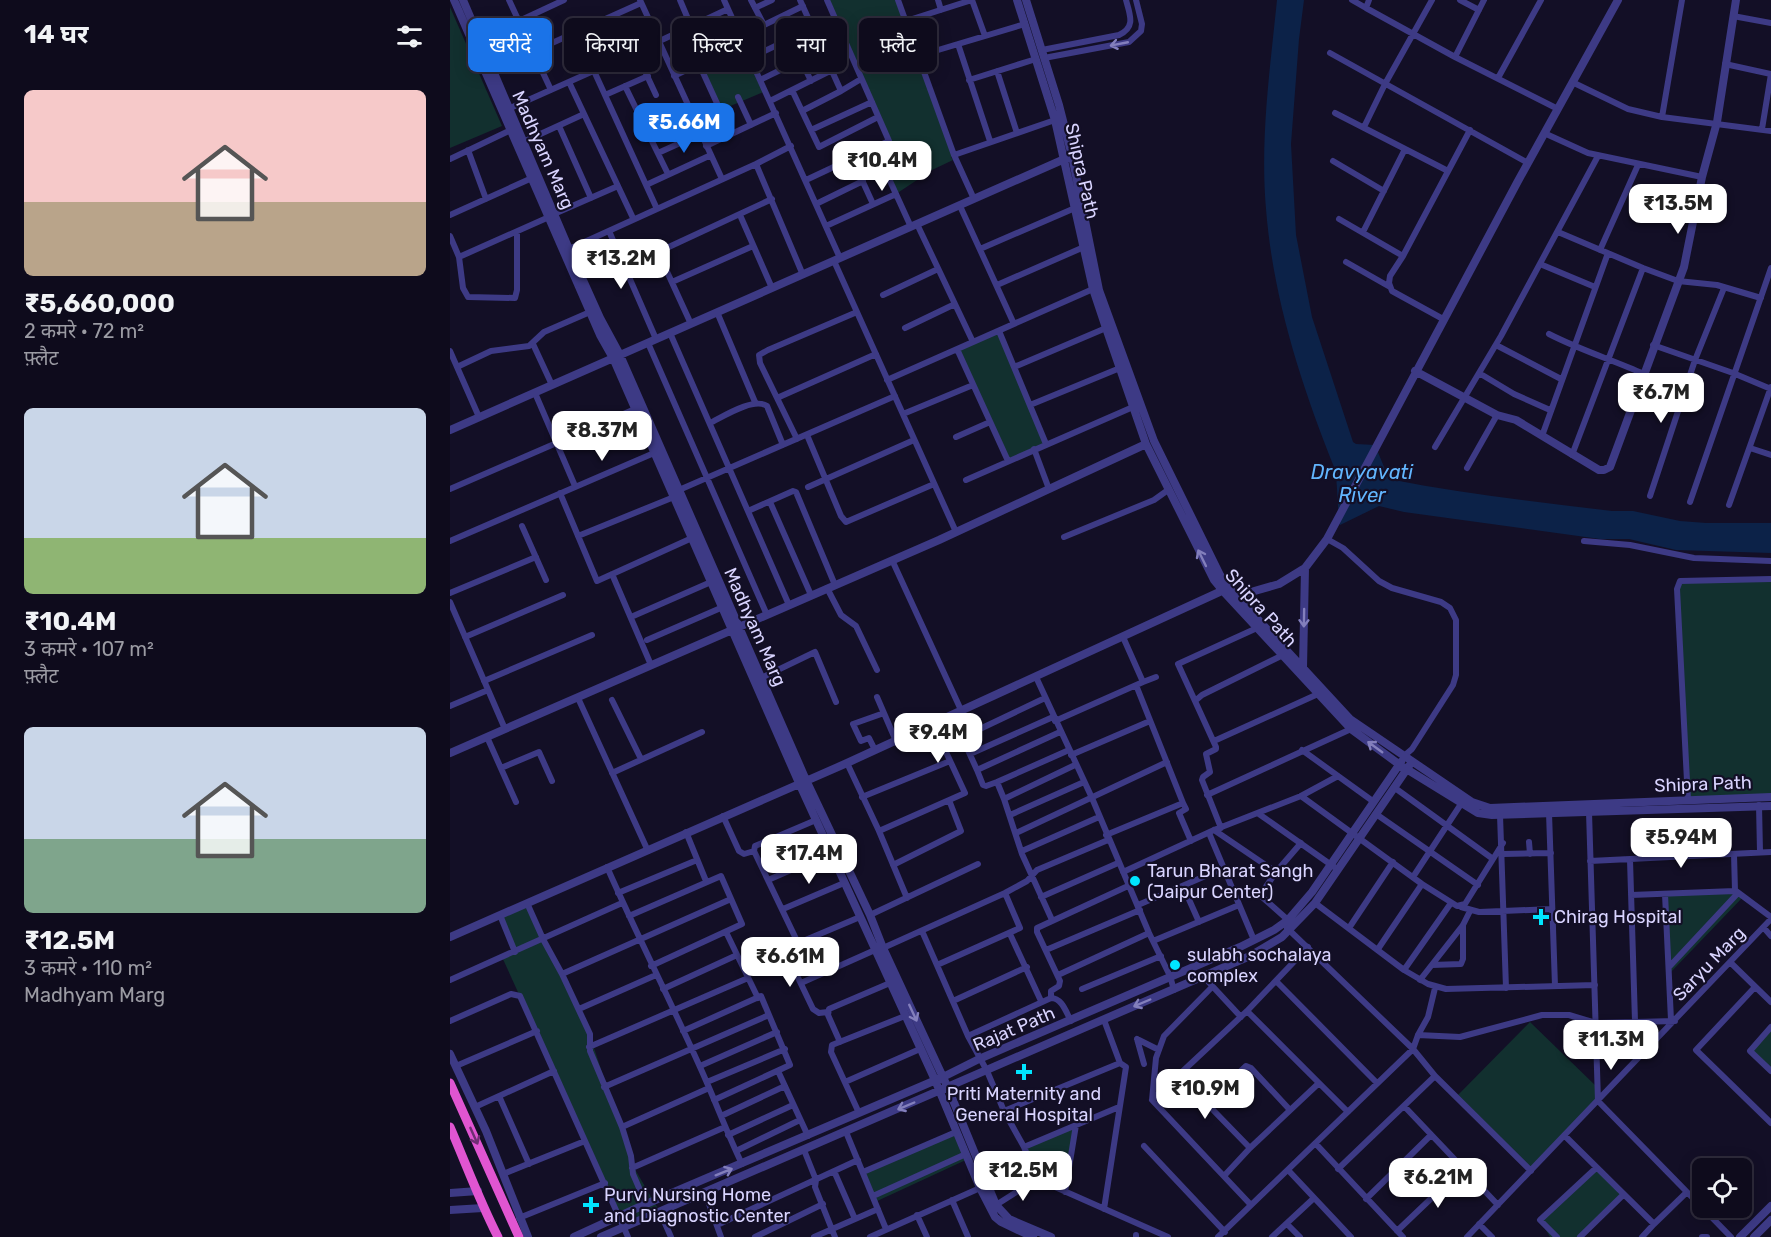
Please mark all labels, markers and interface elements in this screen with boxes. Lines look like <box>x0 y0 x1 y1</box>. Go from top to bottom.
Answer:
chip: खरीदें <box>468 18 552 72</box>
chip: किराया <box>564 18 660 72</box>
chip: फ़िल्टर <box>672 18 764 72</box>
chip: नया <box>776 18 847 72</box>
chip: फ़्लैट <box>859 18 937 72</box>
text: 14 घर <box>24 19 89 50</box>
icon: filters <box>393 20 426 53</box>
one-way arrow <box>1110 39 1129 50</box>
street label: Madhyam Marg <box>507 87 579 213</box>
pin: ₹5.66M <box>635 103 733 154</box>
text: ₹5.66M <box>647 110 721 134</box>
street label: Shipra Path <box>1060 121 1104 221</box>
icon: home <box>171 129 279 237</box>
pin: ₹10.4M <box>833 141 931 192</box>
text: ₹10.4M <box>846 148 918 172</box>
pin: ₹13.5M <box>1629 184 1727 235</box>
text: ₹13.5M <box>1643 191 1713 215</box>
pin: ₹13.2M <box>572 239 670 290</box>
text: ₹13.2M <box>586 246 656 270</box>
text: ₹5,660,000 <box>24 288 175 319</box>
text: 2 कमरे · 72 m² <box>24 319 144 343</box>
text: फ़्लैट <box>24 346 59 370</box>
pin: ₹6.7M <box>1619 373 1703 424</box>
text: ₹6.7M <box>1632 380 1690 404</box>
pin: ₹8.37M <box>553 411 651 462</box>
text: ₹8.37M <box>566 418 638 442</box>
icon: home <box>171 447 279 555</box>
water label: Dravyavati River <box>1311 460 1414 507</box>
one-way arrow <box>1196 550 1208 567</box>
street label: Madhyam Marg <box>719 564 791 690</box>
street label: Shipra Path <box>1220 564 1302 652</box>
text: ₹10.4M <box>24 606 117 637</box>
one-way arrow <box>1298 608 1309 628</box>
text: 3 कमरे · 107 m² <box>24 637 154 661</box>
text: फ़्लैट <box>24 664 59 688</box>
pin: ₹9.4M <box>896 713 980 764</box>
text: ₹9.4M <box>908 720 968 744</box>
one-way arrow <box>1368 741 1384 753</box>
icon: home <box>171 766 279 874</box>
street label: Shipra Path <box>1654 771 1752 797</box>
pin: ₹5.94M <box>1632 818 1730 869</box>
text: ₹5.94M <box>1645 825 1717 849</box>
pin: ₹17.4M <box>760 834 858 885</box>
text: ₹17.4M <box>775 841 843 865</box>
place label: Tarun Bharat Sangh (Jaipur Center) <box>1147 860 1313 903</box>
marker: Tarun Bharat Sangh (Jaipur Center) <box>1128 874 1142 888</box>
place label: Chirag Hospital <box>1554 906 1682 928</box>
marker: Chirag Hospital <box>1532 908 1550 926</box>
street label: Saryu Marg <box>1668 922 1750 1006</box>
text: ₹12.5M <box>24 925 115 956</box>
pin: ₹6.61M <box>741 937 839 988</box>
text: ₹6.61M <box>755 944 825 968</box>
place label: sulabh sochalaya complex <box>1187 944 1331 987</box>
text: 3 कमरे · 110 m² <box>24 956 152 980</box>
marker: sulabh sochalaya complex <box>1168 958 1182 972</box>
text: Madhyam Marg <box>24 983 165 1007</box>
one-way arrow <box>1134 998 1152 1009</box>
street label: Rajat Path <box>970 1002 1058 1056</box>
one-way arrow <box>907 1003 919 1021</box>
pin: ₹11.3M <box>1562 1020 1660 1071</box>
text: ₹11.3M <box>1577 1027 1645 1051</box>
marker: Priti Maternity and General Hospital <box>1015 1063 1033 1081</box>
pin: ₹10.9M <box>1156 1069 1254 1120</box>
text: ₹10.9M <box>1170 1076 1240 1100</box>
place label: Priti Maternity and General Hospital <box>947 1083 1101 1126</box>
one-way arrow <box>897 1102 915 1113</box>
one-way arrow <box>469 1127 480 1145</box>
pin: ₹12.5M <box>974 1151 1072 1202</box>
text: ₹12.5M <box>988 1158 1058 1182</box>
pin: ₹6.21M <box>1389 1158 1487 1209</box>
map controls <box>1692 1158 1752 1218</box>
button: locate <box>1692 1158 1752 1218</box>
text: ₹6.21M <box>1403 1165 1473 1189</box>
one-way arrow <box>714 1166 733 1177</box>
place label: Purvi Nursing Home and Diagnostic Center <box>604 1184 791 1227</box>
marker: Purvi Nursing Home and Diagnostic Center <box>582 1196 600 1214</box>

